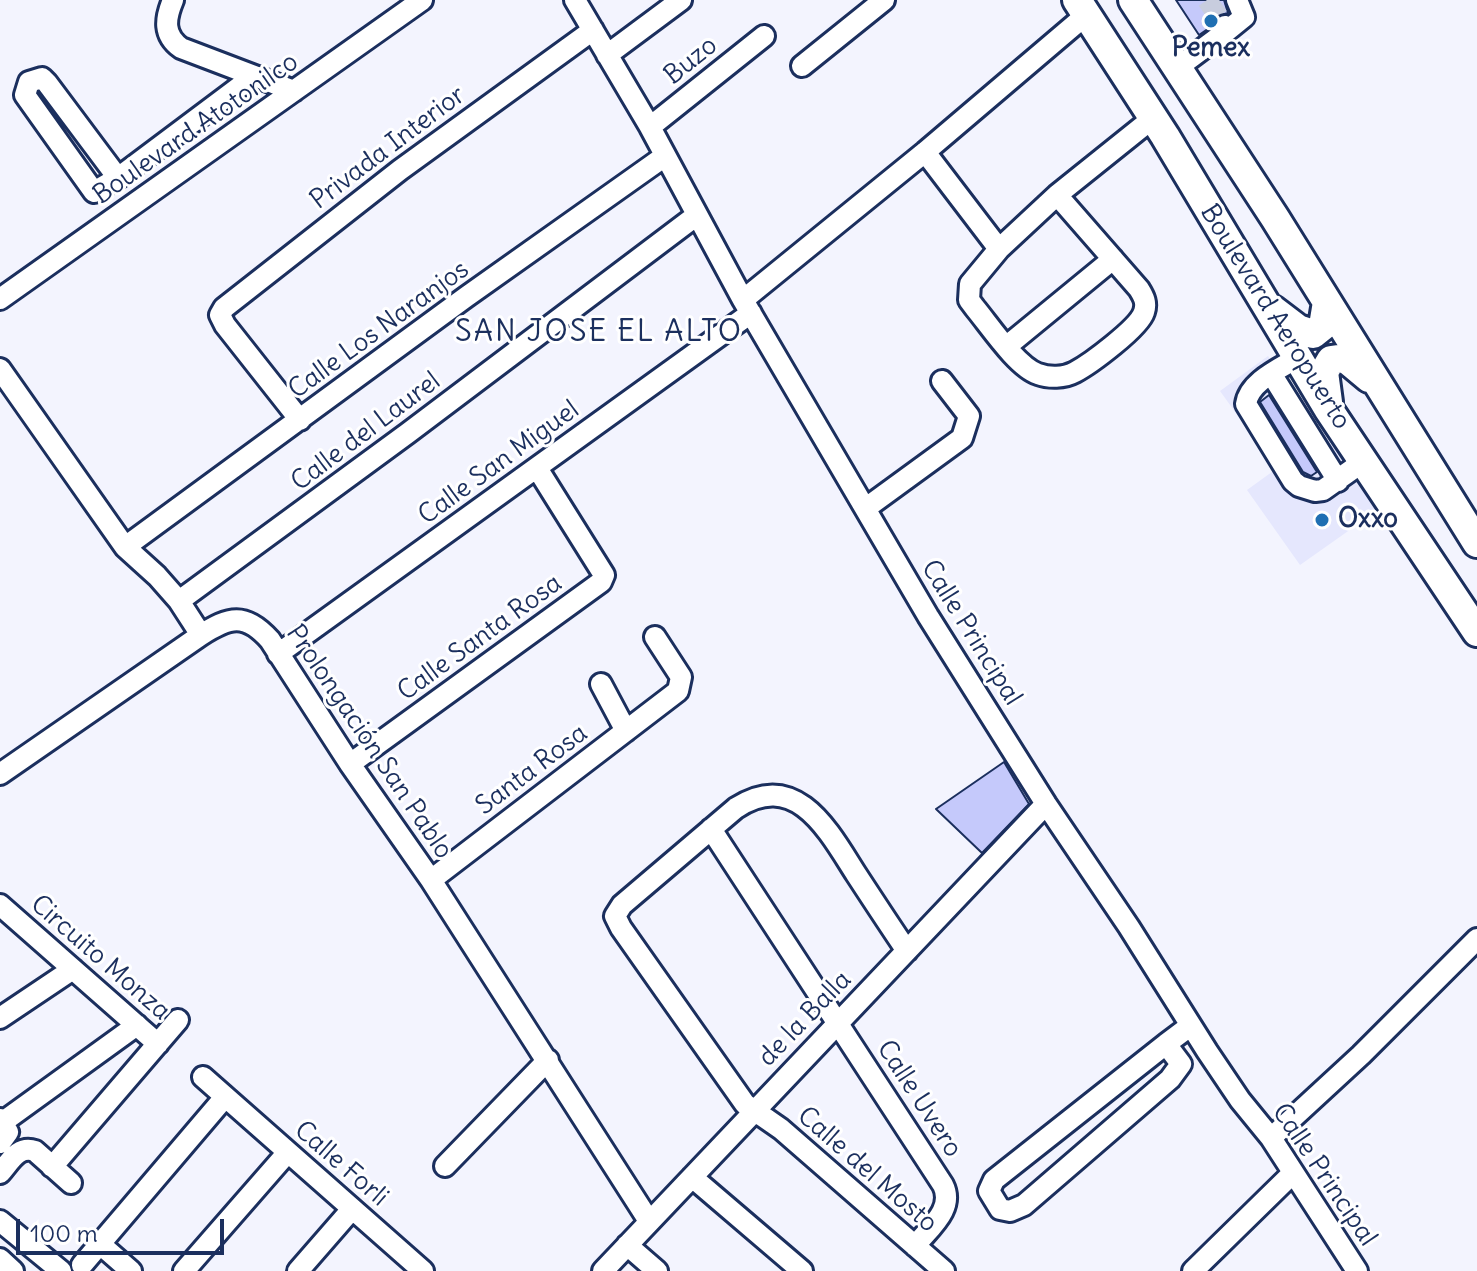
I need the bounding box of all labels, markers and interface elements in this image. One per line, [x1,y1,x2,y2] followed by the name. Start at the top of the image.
[1202,12,1220,30] marker: Pemex
[658,30,724,92] street label: Buzo
[1172,33,1250,65] place label: Pemex
[87,46,305,212] street label: Boulevard Atotonilco
[304,80,472,216] street label: Privada Interior
[1193,199,1357,435] street label: Boulevard Aeropuerto
[283,254,475,406] street label: Calle Los Naranjos
[455,314,743,350] district label: SAN JOSE EL ALTO
[285,366,447,498] street label: Calle del Laurel
[413,394,585,532] street label: Calle San Miguel
[1338,504,1398,536] place label: Oxxo
[1313,511,1331,529] marker: Oxxo
[914,555,1028,711] street label: Calle Principal
[392,568,568,708] street label: Calle Santa Rosa
[279,619,459,865] street label: Prolongación San Pablo
[470,718,594,822] street label: Santa Rosa
[24,889,176,1027] street label: Circuito Monza
[752,965,858,1073] street label: de la Balla
[870,1035,968,1163] street label: Calle Uvero
[1265,1098,1383,1252] street label: Calle Principal
[791,1101,943,1239] street label: Calle del Mosto
[288,1115,394,1213] street label: Calle Forli
[20,1203,228,1253] scale bar
[30,1218,98,1248] text: 100 m

